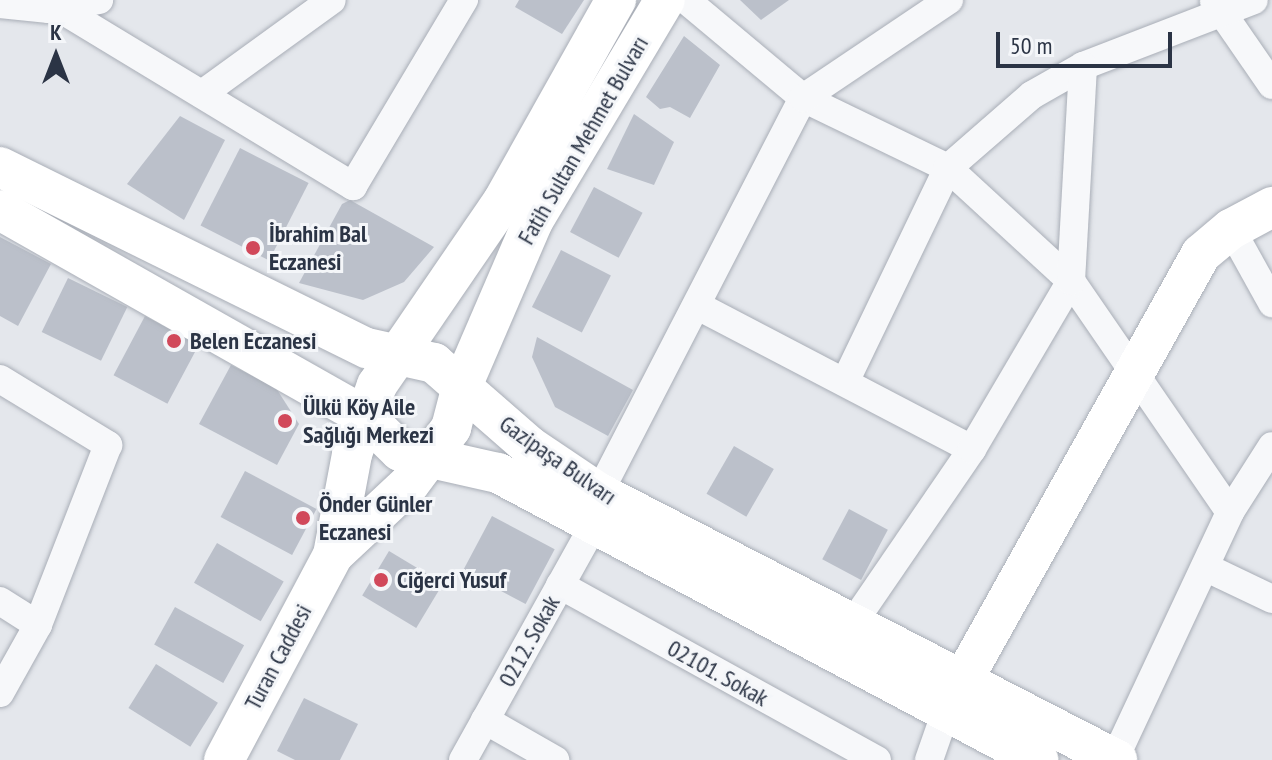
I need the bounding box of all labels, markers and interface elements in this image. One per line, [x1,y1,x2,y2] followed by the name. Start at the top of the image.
[16,16,96,96] north arrow
[1000,16,1176,66] scale bar
[50,18,62,46] text: K
[1010,30,1052,61] text: 50 m
[512,31,654,249] street label: Fatih Sultan Mehmet Bulvarı
[269,220,367,276] place label: İbrahim Bal Eczanesi
[244,239,262,257] marker: İbrahim Bal Eczanesi
[190,327,316,355] place label: Belen Eczanesi
[165,332,183,350] marker: Belen Eczanesi
[303,393,434,449] place label: Ülkü Köy Aile Sağlığı Merkezi
[494,409,622,511] street label: Gazipaşa Bulvarı
[274,410,296,432] marker: Ülkü Köy Aile Sağlığı Merkezi
[319,490,433,546] place label: Önder Günler Eczanesi
[294,509,312,527] marker: Önder Günler Eczanesi
[397,566,507,594] place label: Ciğerci Yusuf
[372,571,390,589] marker: Ciğerci Yusuf
[492,590,566,692] street label: 0212. Sokak
[238,599,318,715] street label: Turan Caddesi
[662,633,774,713] street label: 02101. Sokak

